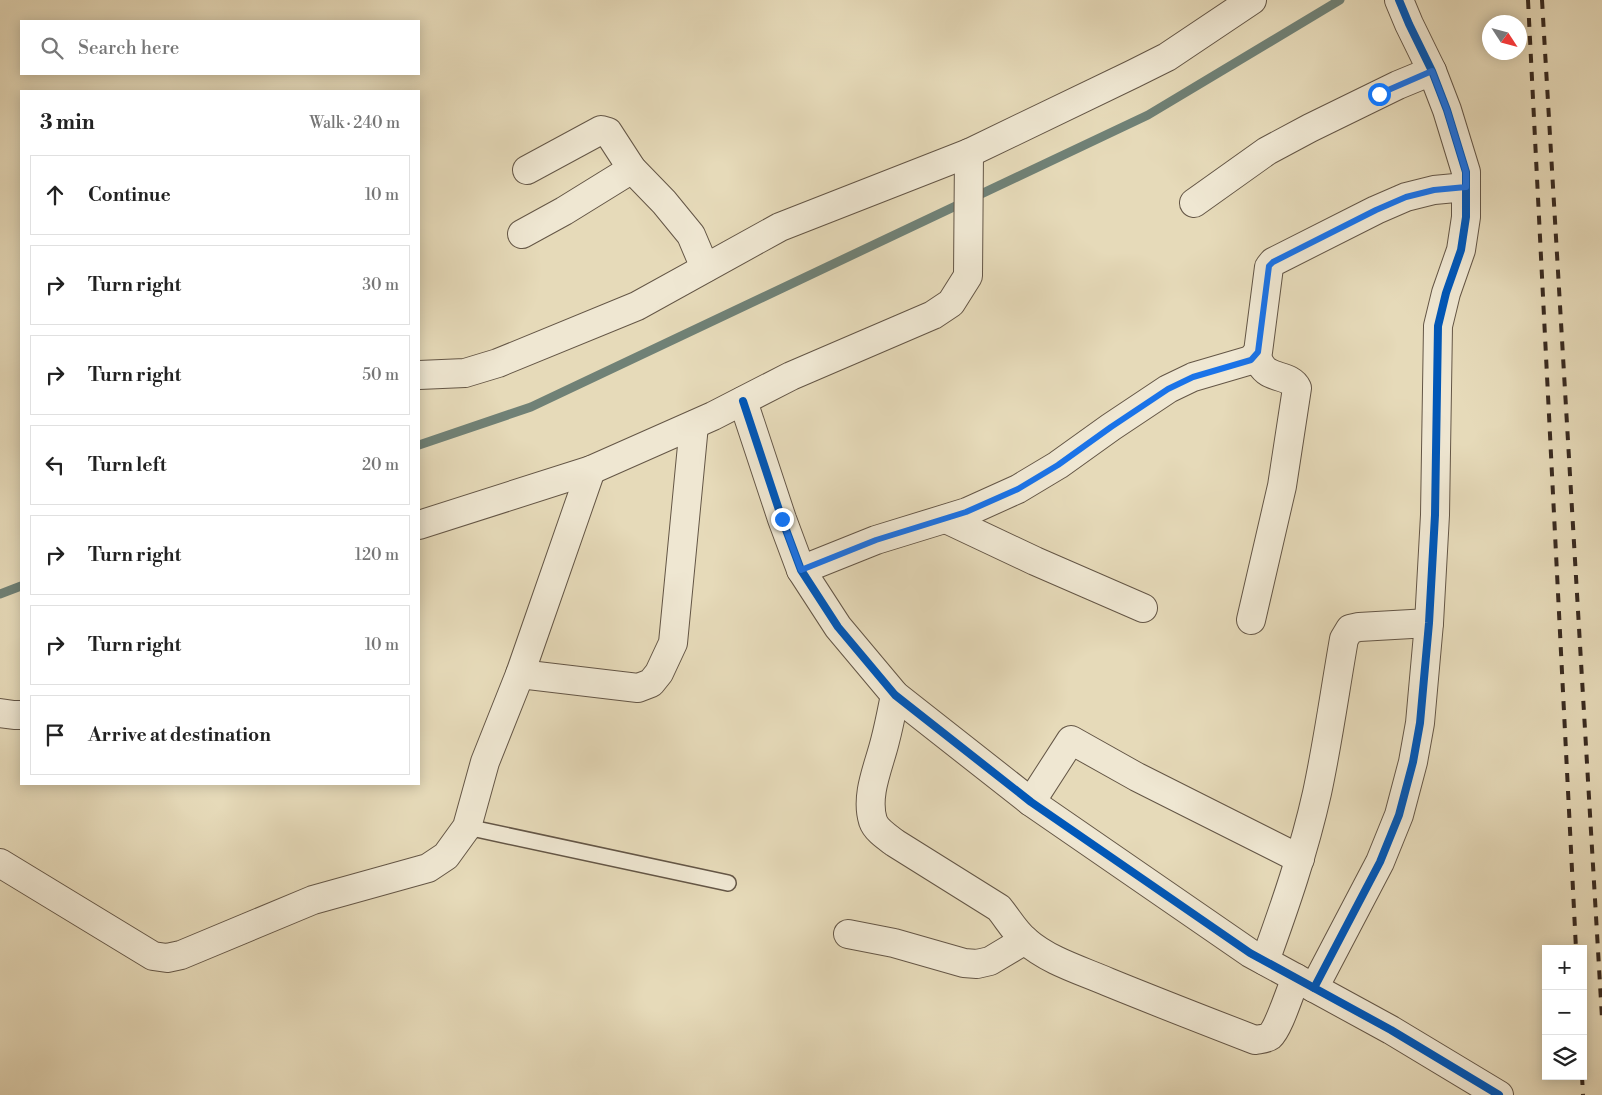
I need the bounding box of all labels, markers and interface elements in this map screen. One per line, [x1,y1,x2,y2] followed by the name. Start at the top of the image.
[1482,15,1527,60] north arrow
[20,20,420,75] search box
[38,34,66,62] icon: search
[78,36,179,60] text: Search here
[1368,83,1391,106] route start
[40,110,95,136] text: 3 min
[309,113,400,133] text: Walk · 240 m
[41,181,69,209] icon: ahead
[88,183,171,207] text: Continue
[365,185,399,205] text: 10 m
[41,271,69,299] icon: right
[88,273,181,297] text: Turn right
[362,275,399,295] text: 30 m
[41,361,69,389] icon: right
[88,363,181,387] text: Turn right
[362,365,399,385] text: 50 m
[41,451,69,479] icon: left
[88,453,167,477] text: Turn left
[362,455,399,475] text: 20 m
[771,508,794,531] route end
[41,541,69,569] icon: right
[88,543,181,567] text: Turn right
[355,545,399,565] text: 120 m
[41,631,69,659] icon: right
[88,633,181,657] text: Turn right
[365,635,399,655] text: 10 m
[41,721,69,749] icon: arrive
[88,723,271,747] text: Arrive at destination
[1542,945,1587,1080] map controls
[1542,945,1587,990] button: +
[1542,990,1587,1035] button: −
[1542,1035,1587,1080] button: layers

